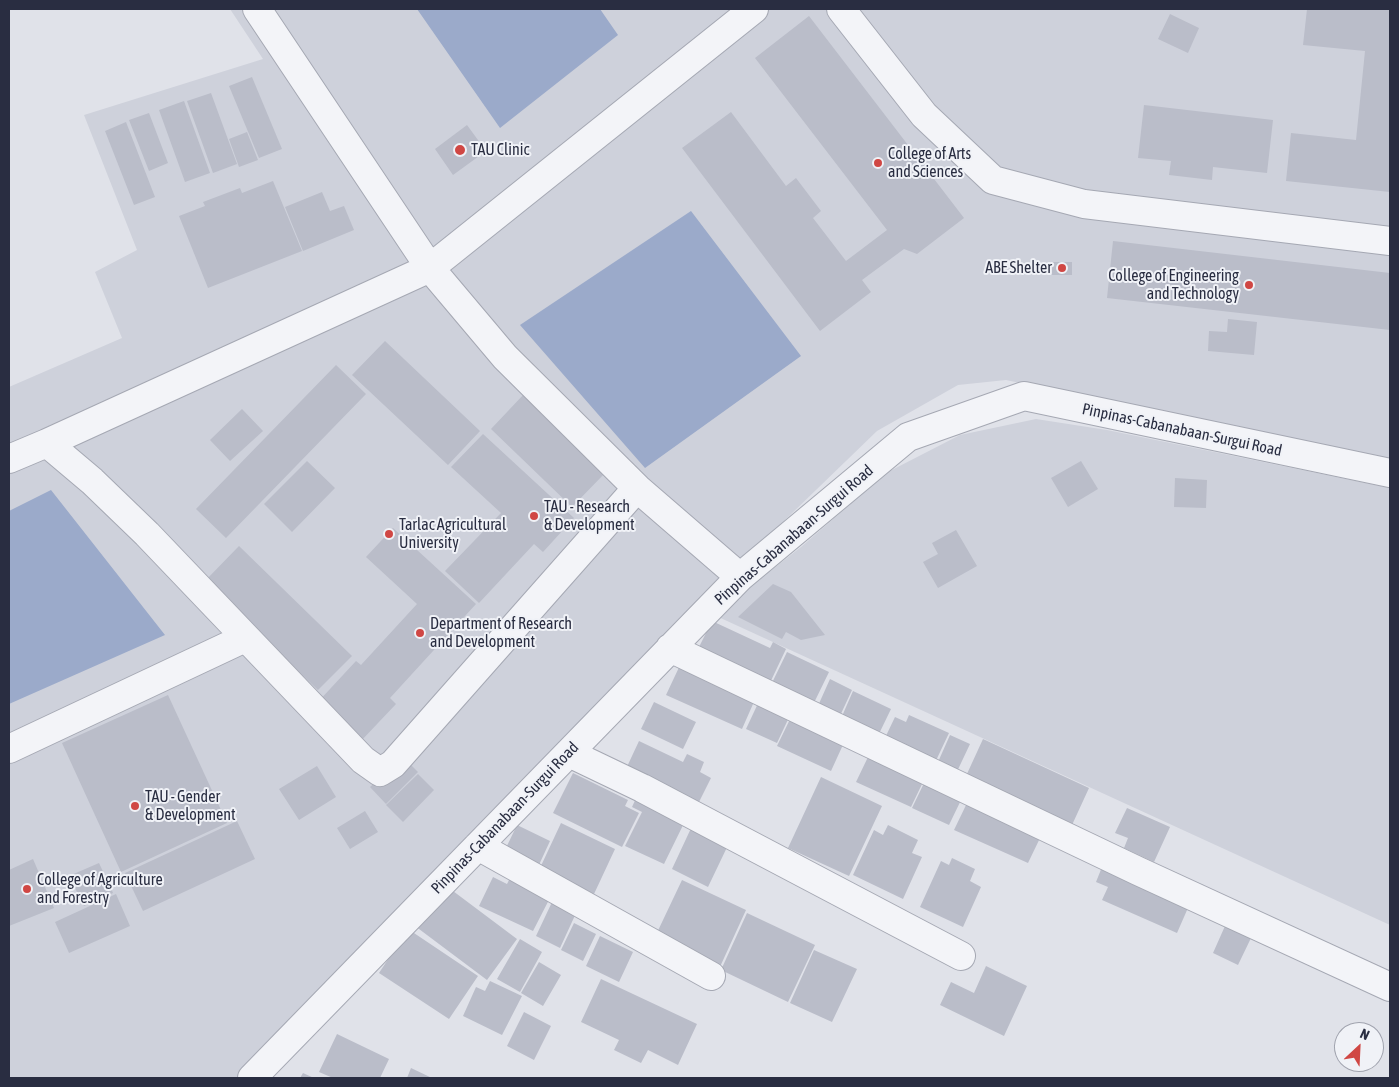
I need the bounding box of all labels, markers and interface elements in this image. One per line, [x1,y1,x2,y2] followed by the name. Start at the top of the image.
[471,140,529,160] place label: TAU Clinic
[453,143,467,157] marker: TAU Clinic
[888,144,971,182] place label: College of Arts and Sciences
[872,157,884,169] marker: College of Arts and Sciences
[985,258,1052,278] place label: ABE Shelter
[1056,262,1068,274] marker: ABE Shelter
[1108,266,1239,304] place label: College of Engineering and Technology
[1243,279,1255,291] marker: College of Engineering and Technology
[1080,399,1284,461] street label: Pinpinas-Cabanabaan-Surgui Road
[711,461,877,609] street label: Pinpinas-Cabanabaan-Surgui Road
[544,497,635,535] place label: TAU - Research & Development
[528,510,540,522] marker: TAU - Research & Development
[399,515,506,553] place label: Tarlac Agricultural University
[383,528,395,540] marker: Tarlac Agricultural University
[430,614,572,652] place label: Department of Research and Development
[414,627,426,639] marker: Department of Research and Development
[427,738,583,898] street label: Pinpinas-Cabanabaan-Surgui Road
[145,787,236,825] place label: TAU - Gender & Development
[129,800,141,812] marker: TAU - Gender & Development
[37,870,163,908] place label: College of Agriculture and Forestry
[21,883,33,895] marker: College of Agriculture and Forestry
[1334,1022,1384,1072] north arrow
[1358,1025,1372,1043] text: N

